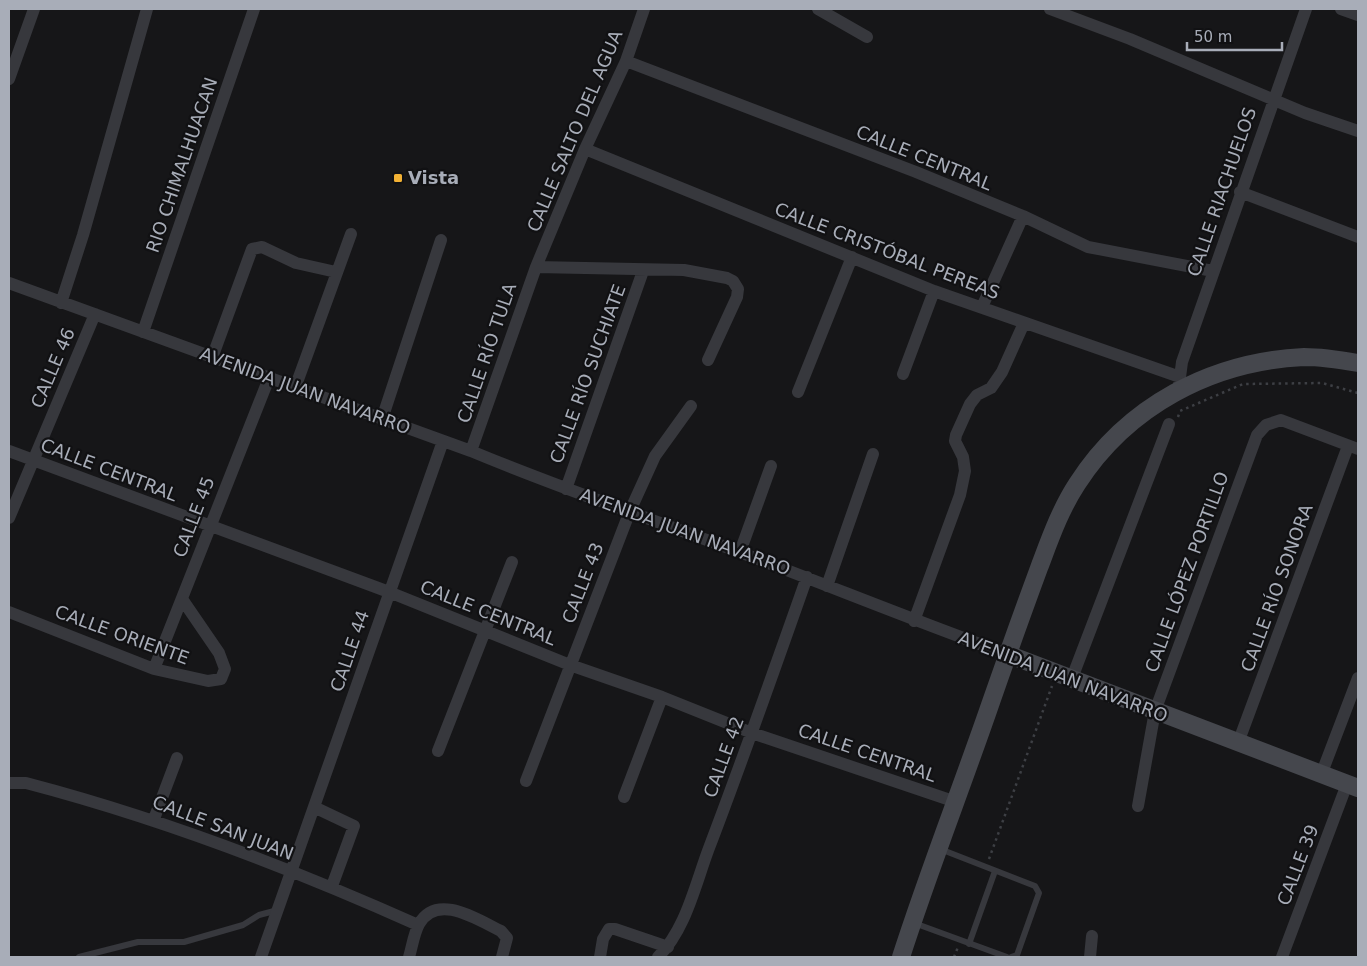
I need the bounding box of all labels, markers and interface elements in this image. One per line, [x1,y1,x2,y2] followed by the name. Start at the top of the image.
[1187,20,1282,52] scale bar
[522,26,627,235] street label: CALLE SALTO DEL AGUA
[1194,28,1232,46] text: 50 m
[142,74,221,255] street label: RIO CHIMALHUACAN
[1183,105,1260,279] street label: CALLE RIACHUELOS
[853,121,995,194] street label: CALLE CENTRAL
[408,167,459,188] place label: Vista
[392,172,404,184] marker: Vista
[772,198,1003,303] street label: CALLE CRISTÓBAL PEREAS
[453,279,521,426] street label: CALLE RÍO TULA
[545,281,630,466] street label: CALLE RÍO SUCHIATE
[26,325,79,411] street label: CALLE 46
[197,343,413,438] street label: AVENIDA JUAN NAVARRO
[38,434,180,505] street label: CALLE CENTRAL
[1140,469,1233,675] street label: CALLE LÓPEZ PORTILLO
[169,473,219,560] street label: CALLE 45
[577,484,793,579] street label: AVENIDA JUAN NAVARRO
[1236,500,1317,675] street label: CALLE RÍO SONORA
[558,539,608,626] street label: CALLE 43
[417,576,559,649] street label: CALLE CENTRAL
[52,601,192,669] street label: CALLE ORIENTE
[326,607,373,694] street label: CALLE 44
[956,627,1171,726] street label: AVENIDA JUAN NAVARRO
[699,713,748,800] street label: CALLE 42
[795,719,939,786] street label: CALLE CENTRAL
[150,791,297,864] street label: CALLE SAN JUAN
[1273,821,1323,908] street label: CALLE 39

